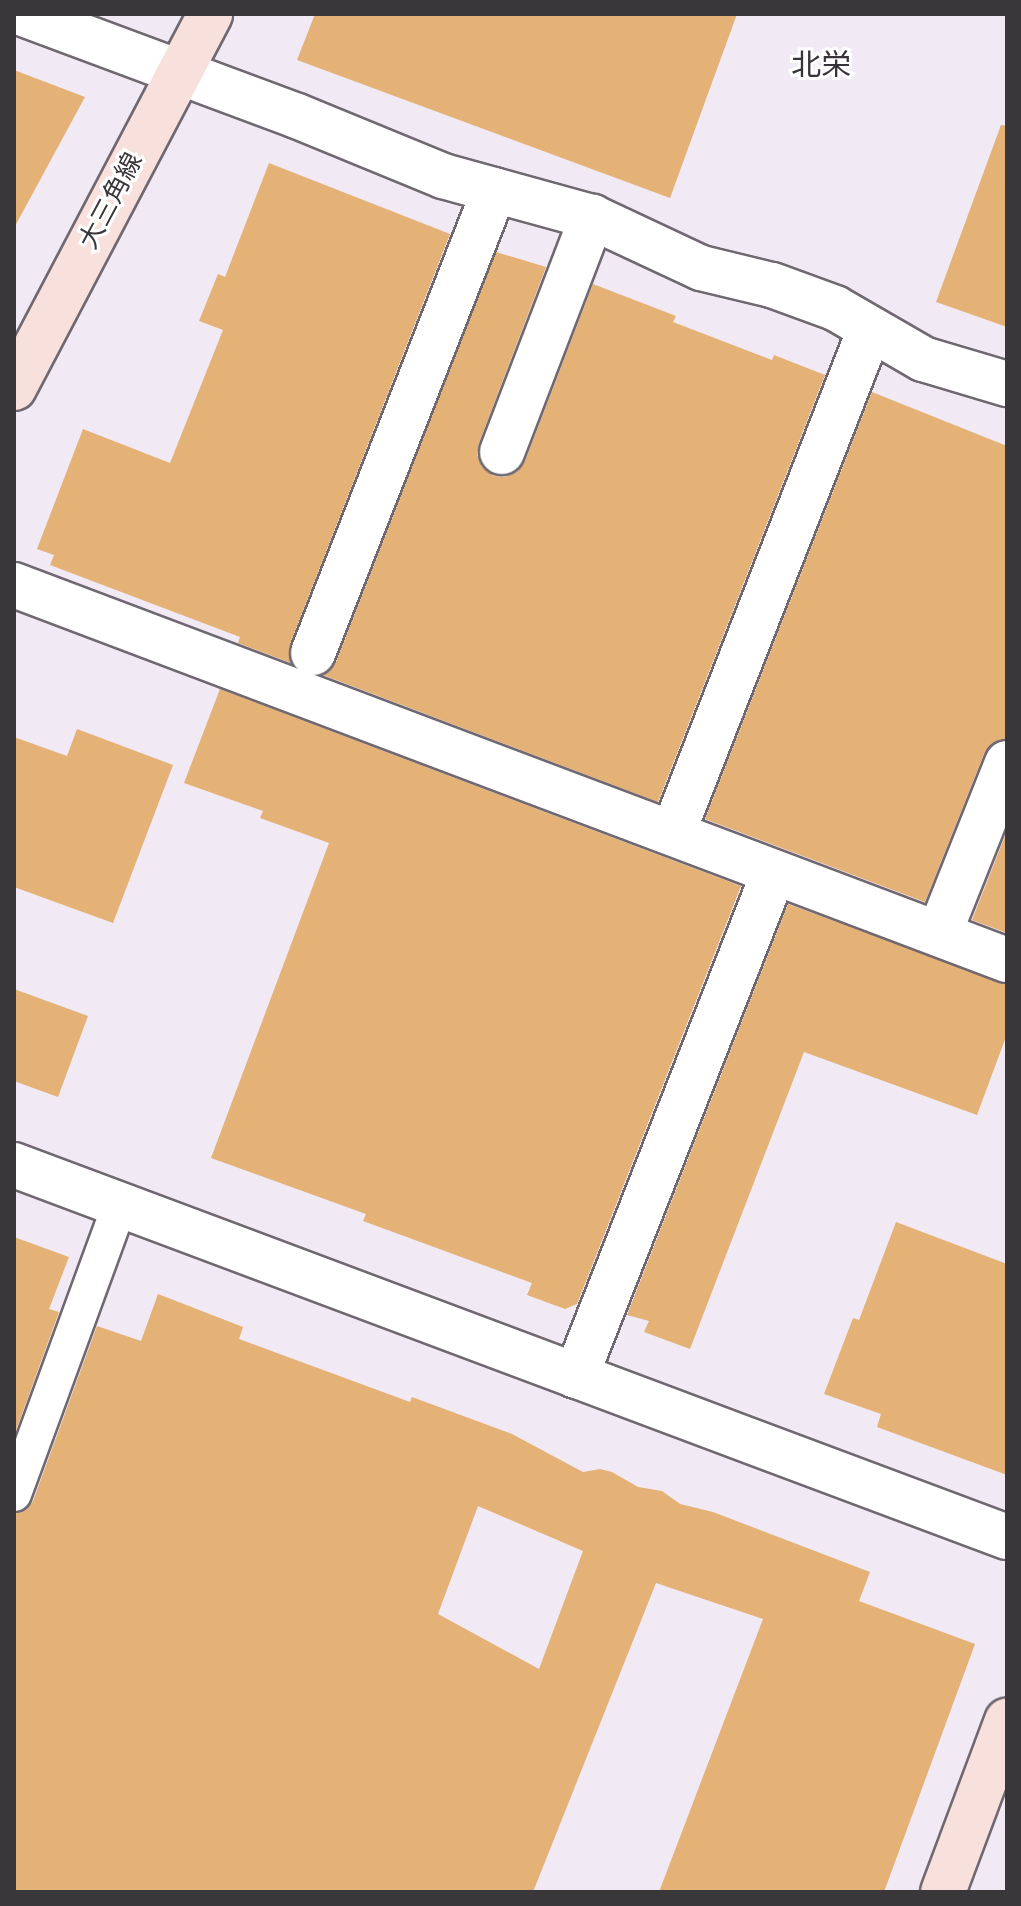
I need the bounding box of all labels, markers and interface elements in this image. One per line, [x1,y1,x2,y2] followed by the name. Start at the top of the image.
[791,47,851,83] district label: 北栄
[73,148,149,254] street label: 大三角線

